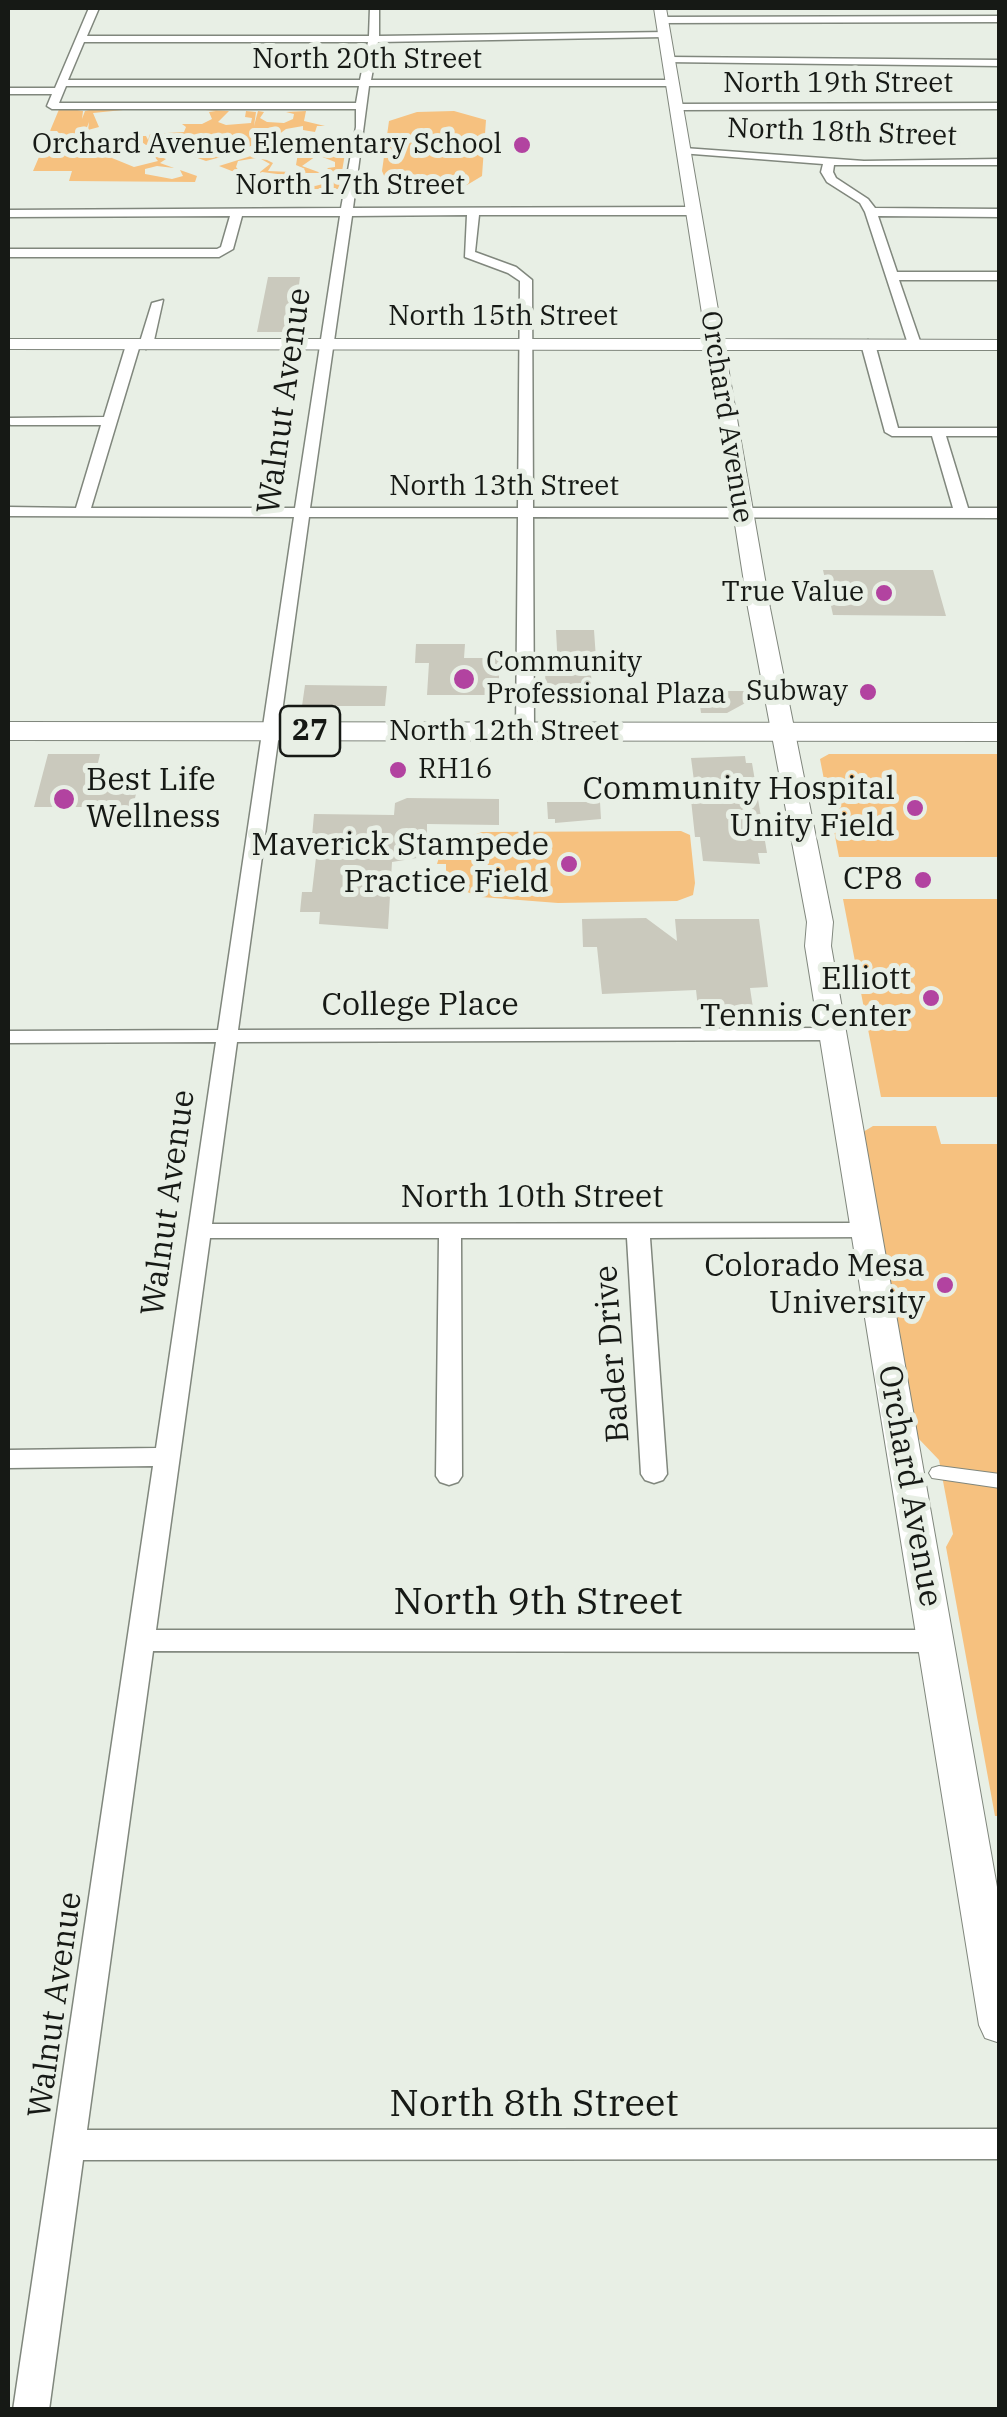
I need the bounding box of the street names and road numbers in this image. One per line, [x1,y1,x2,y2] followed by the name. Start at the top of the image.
[252,43,482,77] street label: North 20th Street
[723,67,953,101] street label: North 19th Street
[726,112,958,154] street label: North 18th Street
[235,169,465,203] street label: North 17th Street
[250,286,320,516] street label: Walnut Avenue
[388,300,618,334] street label: North 15th Street
[693,309,759,525] street label: Orchard Avenue
[389,470,619,504] street label: North 13th Street
[280,706,340,756] road number: 27
[389,715,619,749] street label: North 12th Street
[321,987,519,1025] street label: College Place
[134,1088,204,1318] street label: Walnut Avenue
[401,1179,663,1217] street label: North 10th Street
[588,1264,638,1444] street label: Bader Drive
[869,1362,949,1610] street label: Orchard Avenue
[393,1580,683,1626] street label: North 9th Street
[21,1890,91,2120] street label: Walnut Avenue
[389,2082,679,2128] street label: North 8th Street

